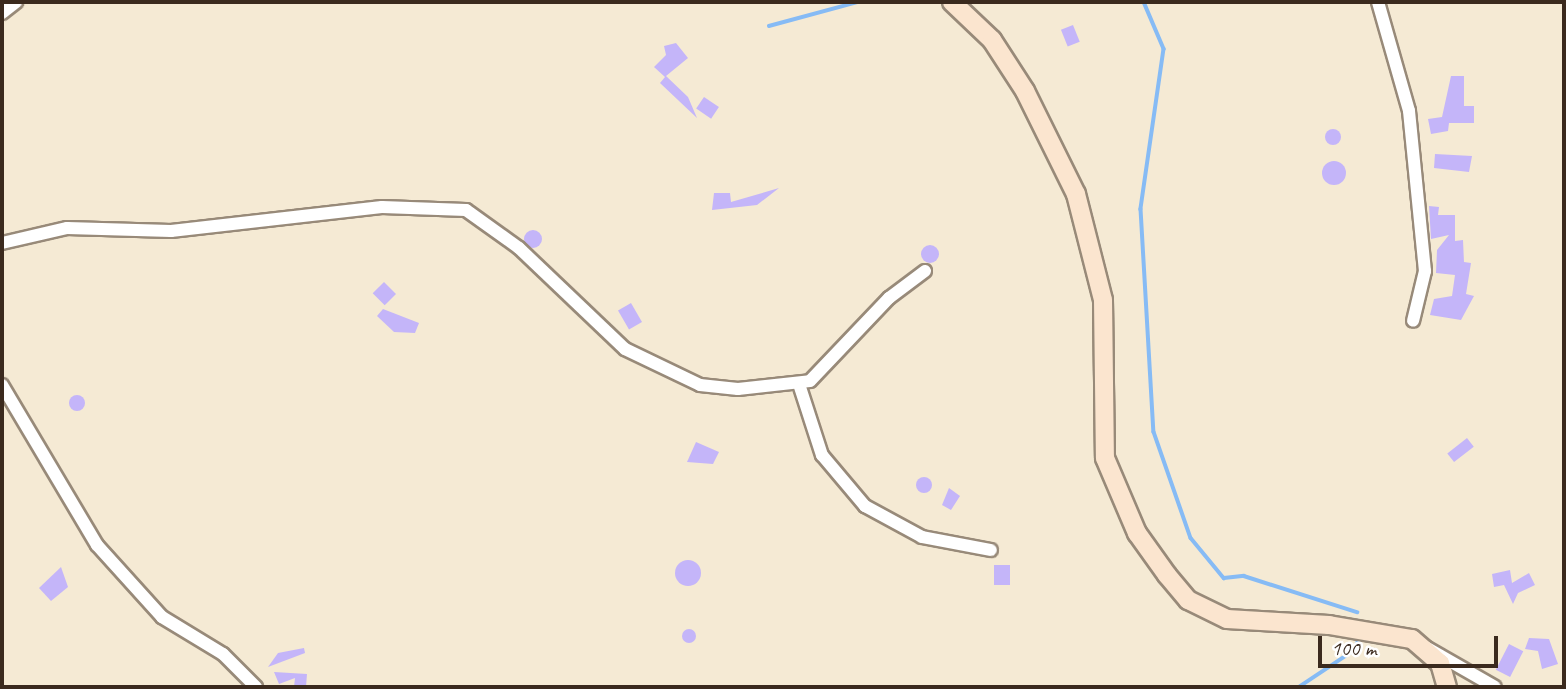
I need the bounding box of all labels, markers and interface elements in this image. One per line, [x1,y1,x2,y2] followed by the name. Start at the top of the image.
[1321,622,1501,666] scale bar
[1331,635,1376,661] text: 100 m

